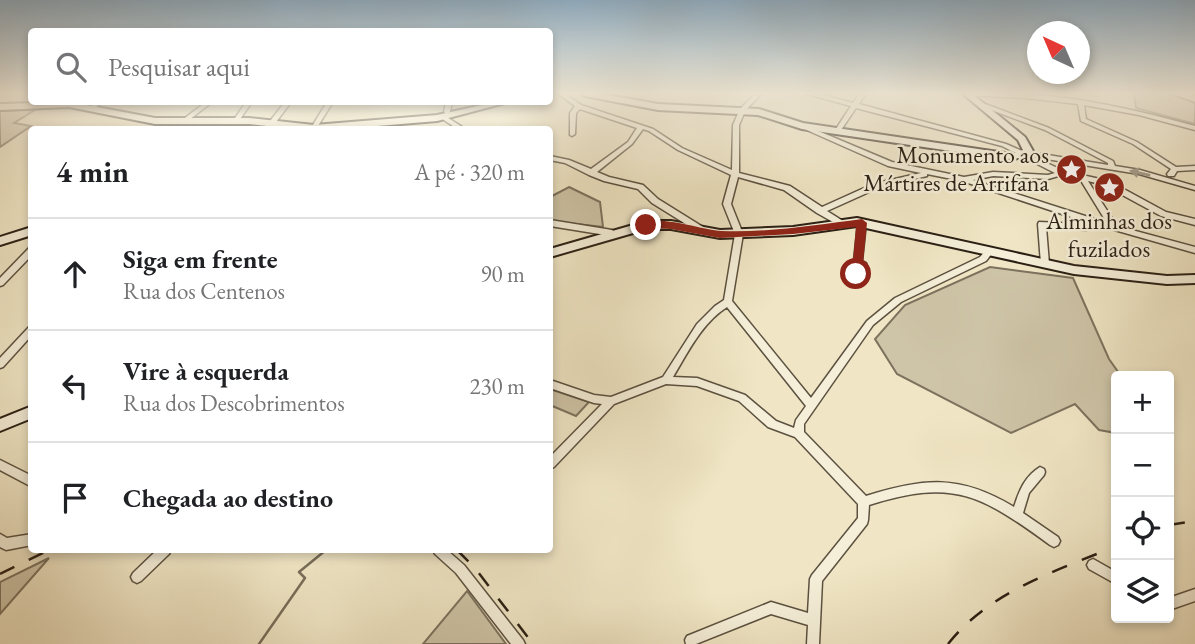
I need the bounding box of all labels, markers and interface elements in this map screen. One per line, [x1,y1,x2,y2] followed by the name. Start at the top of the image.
[1027,21,1090,84] north arrow
[28,28,553,105] search box
[52,48,90,86] icon: search
[108,50,250,84] text: Pesquisar aqui
[863,139,1049,198] place label: Monumento aos Mártires de Arrifana
[56,152,129,191] text: 4 min
[1055,152,1089,186] place icon: Monumento aos Mártires de Arrifana
[414,157,525,187] text: A pé · 320 m
[1129,167,1151,178] one-way arrow
[1092,170,1126,204] place icon: Alminhas dos fuzilados
[1045,205,1172,264] place label: Alminhas dos fuzilados
[630,209,661,240] route end
[123,242,278,276] text: Siga em frente
[56,255,94,293] icon: ahead
[840,258,871,289] route start
[480,259,525,289] text: 90 m
[123,276,285,306] text: Rua dos Centenos
[123,354,289,388] text: Vire à esquerda
[56,367,94,405] icon: left
[469,371,525,401] text: 230 m
[1111,371,1174,623] map controls
[1111,371,1174,434] button: +
[123,388,345,418] text: Rua dos Descobrimentos
[1111,434,1174,497] button: −
[56,479,94,517] icon: arrive
[123,481,333,515] text: Chegada ao destino
[1111,497,1174,560] button: locate
[1111,560,1174,623] button: layers

